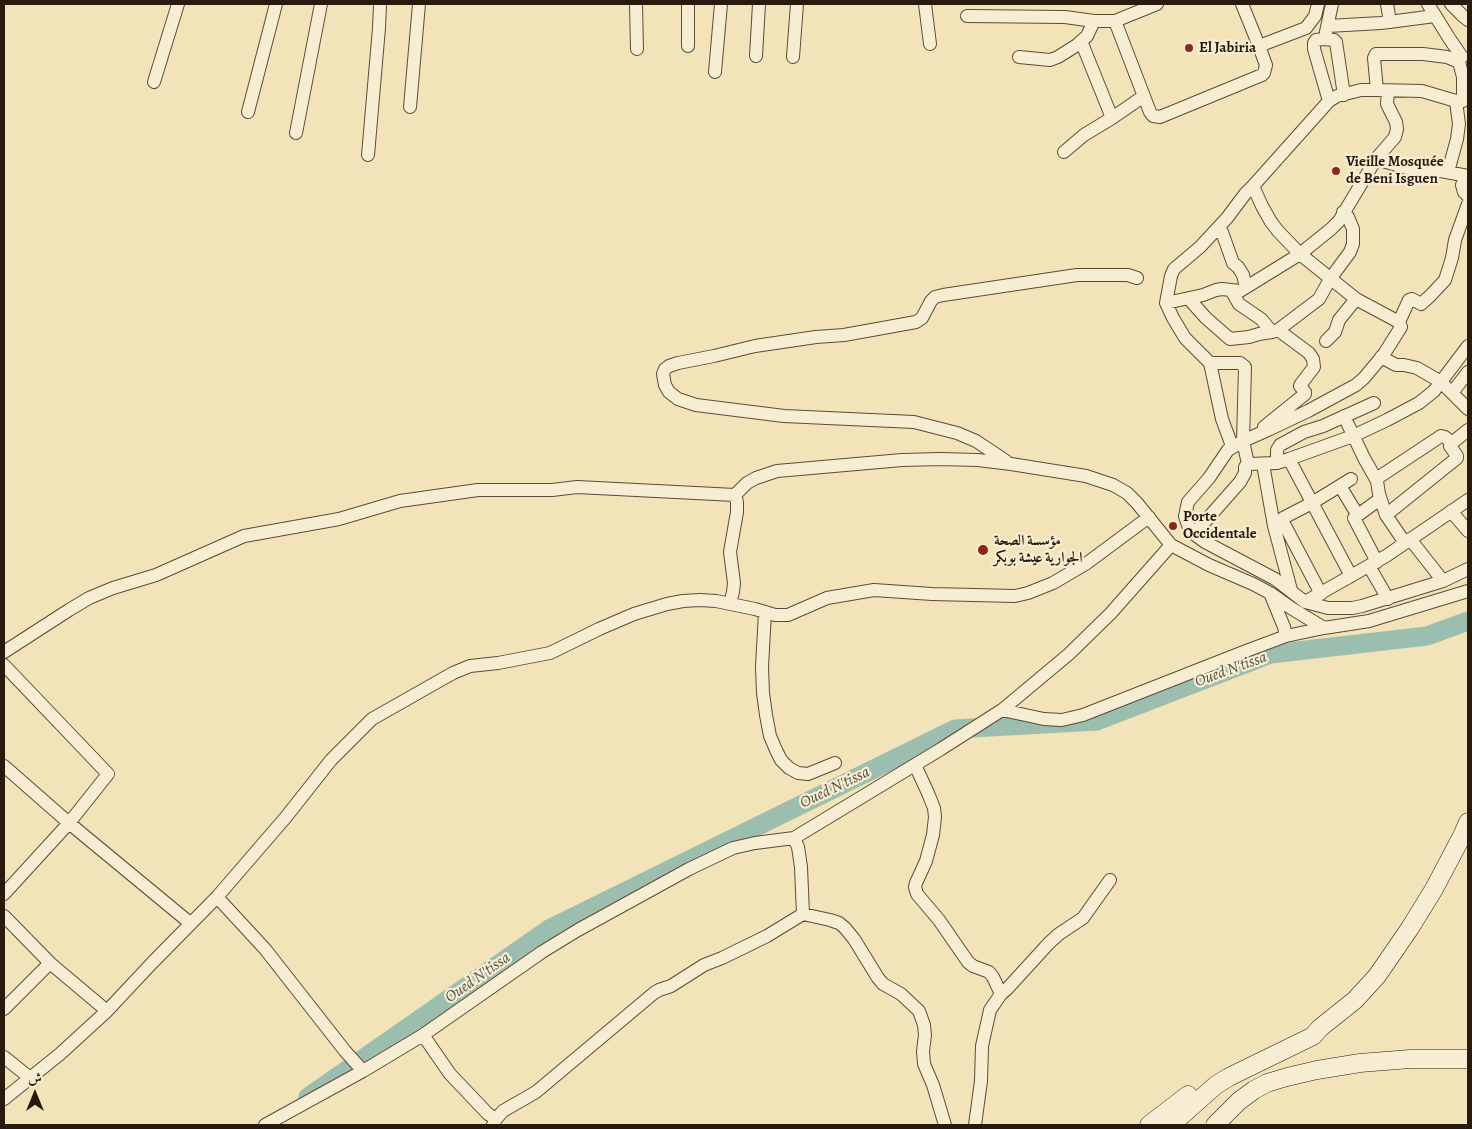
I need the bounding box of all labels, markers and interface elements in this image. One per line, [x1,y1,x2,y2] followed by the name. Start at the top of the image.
[1199,39,1256,57] place label: El Jabiria
[1183,42,1195,54] marker: El Jabiria
[1346,153,1444,188] place label: Vieille Mosquée de Beni Isguen
[1330,165,1342,177] marker: Vieille Mosquée de Beni Isguen
[1183,508,1257,543] place label: Porte Occidentale
[1167,520,1179,532] marker: Porte Occidentale
[994,532,1082,567] place label: مؤسسة الصحة الجوارية عيشة بوبكر
[976,543,990,557] marker: مؤسسة الصحة الجوارية عيشة بوبكر
[1192,648,1270,692] water label: Oued N'tissa
[797,763,873,813] water label: Oued N'tissa
[442,949,514,1007] water label: Oued N'tissa
[10,1069,60,1119] north arrow
[28,1069,42,1088] text: ش

